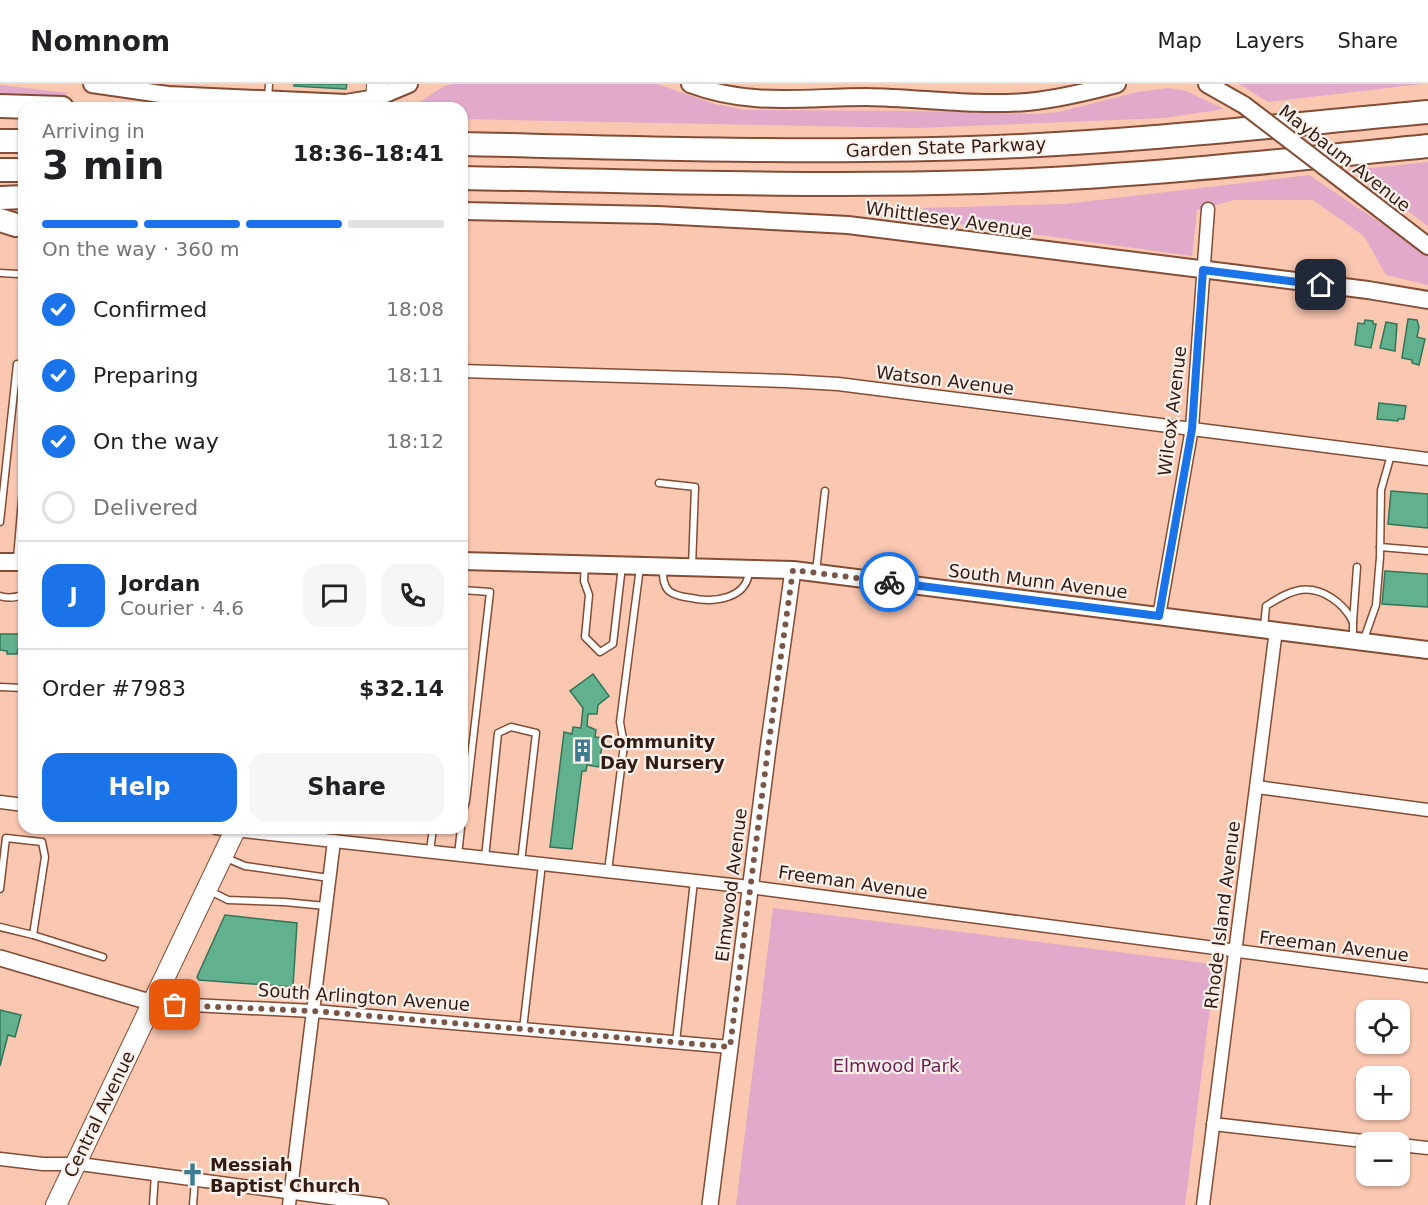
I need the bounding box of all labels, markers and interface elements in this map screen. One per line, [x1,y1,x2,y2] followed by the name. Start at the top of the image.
[30,25,170,58] text: Nomnom
[1158,29,1202,53] text: Map
[1235,29,1304,53] text: Layers
[1337,29,1398,53] text: Share
[1275,100,1415,216] street label: Maybaum Avenue
[42,119,145,143] text: Arriving in
[846,133,1047,161] street label: Garden State Parkway
[293,141,444,166] text: 18:36–18:41
[42,143,164,188] text: 3 min
[864,197,1034,241] street label: Whittlesey Avenue
[42,237,240,261] text: On the way · 360 m
[1295,259,1346,310] pin
[1304,268,1337,301] icon: home
[42,293,75,326] icon: check
[93,297,207,322] text: Confirmed
[386,297,444,321] text: 18:08
[1154,345,1190,477] street label: Wilcox Avenue
[42,359,75,392] icon: check
[875,361,1015,399] street label: Watson Avenue
[93,363,199,388] text: Preparing
[386,363,444,387] text: 18:11
[42,425,75,458] icon: check
[93,429,219,454] text: On the way
[386,429,444,453] text: 18:12
[93,495,198,520] text: Delivered
[859,552,919,612] courier
[947,560,1129,602] street label: South Munn Avenue
[303,564,366,627] button: chat
[381,564,444,627] button: phone
[873,566,906,599] icon: bike
[120,571,200,596] text: Jordan
[69,583,78,608] text: J
[120,596,244,620] text: Courier · 4.6
[42,676,186,701] text: Order #7983
[359,676,444,701] text: $32.14
[600,731,725,773] place label: Community Day Nursery
[569,738,595,764] building icon: Community Day Nursery
[42,753,237,822] button: Help
[249,753,444,822] button: Share
[711,807,751,963] street label: Elmwood Avenue
[1200,820,1244,1010] street label: Rhode Island Avenue
[777,861,929,903] street label: Freeman Avenue
[1258,926,1410,966] street label: Freeman Avenue
[149,979,200,1030] pin
[257,979,471,1015] street label: South Arlington Avenue
[158,988,191,1021] icon: bag
[1356,1000,1410,1186] map controls
[1356,1000,1410,1054] button: locate
[59,1047,139,1181] street label: Central Avenue
[833,1055,960,1076] park label: Elmwood Park
[1356,1066,1410,1120] button: +
[1356,1132,1410,1186] button: −
[210,1154,360,1196] place label: Messiah Baptist Church
[179,1161,205,1187] church icon: Messiah Baptist Church

